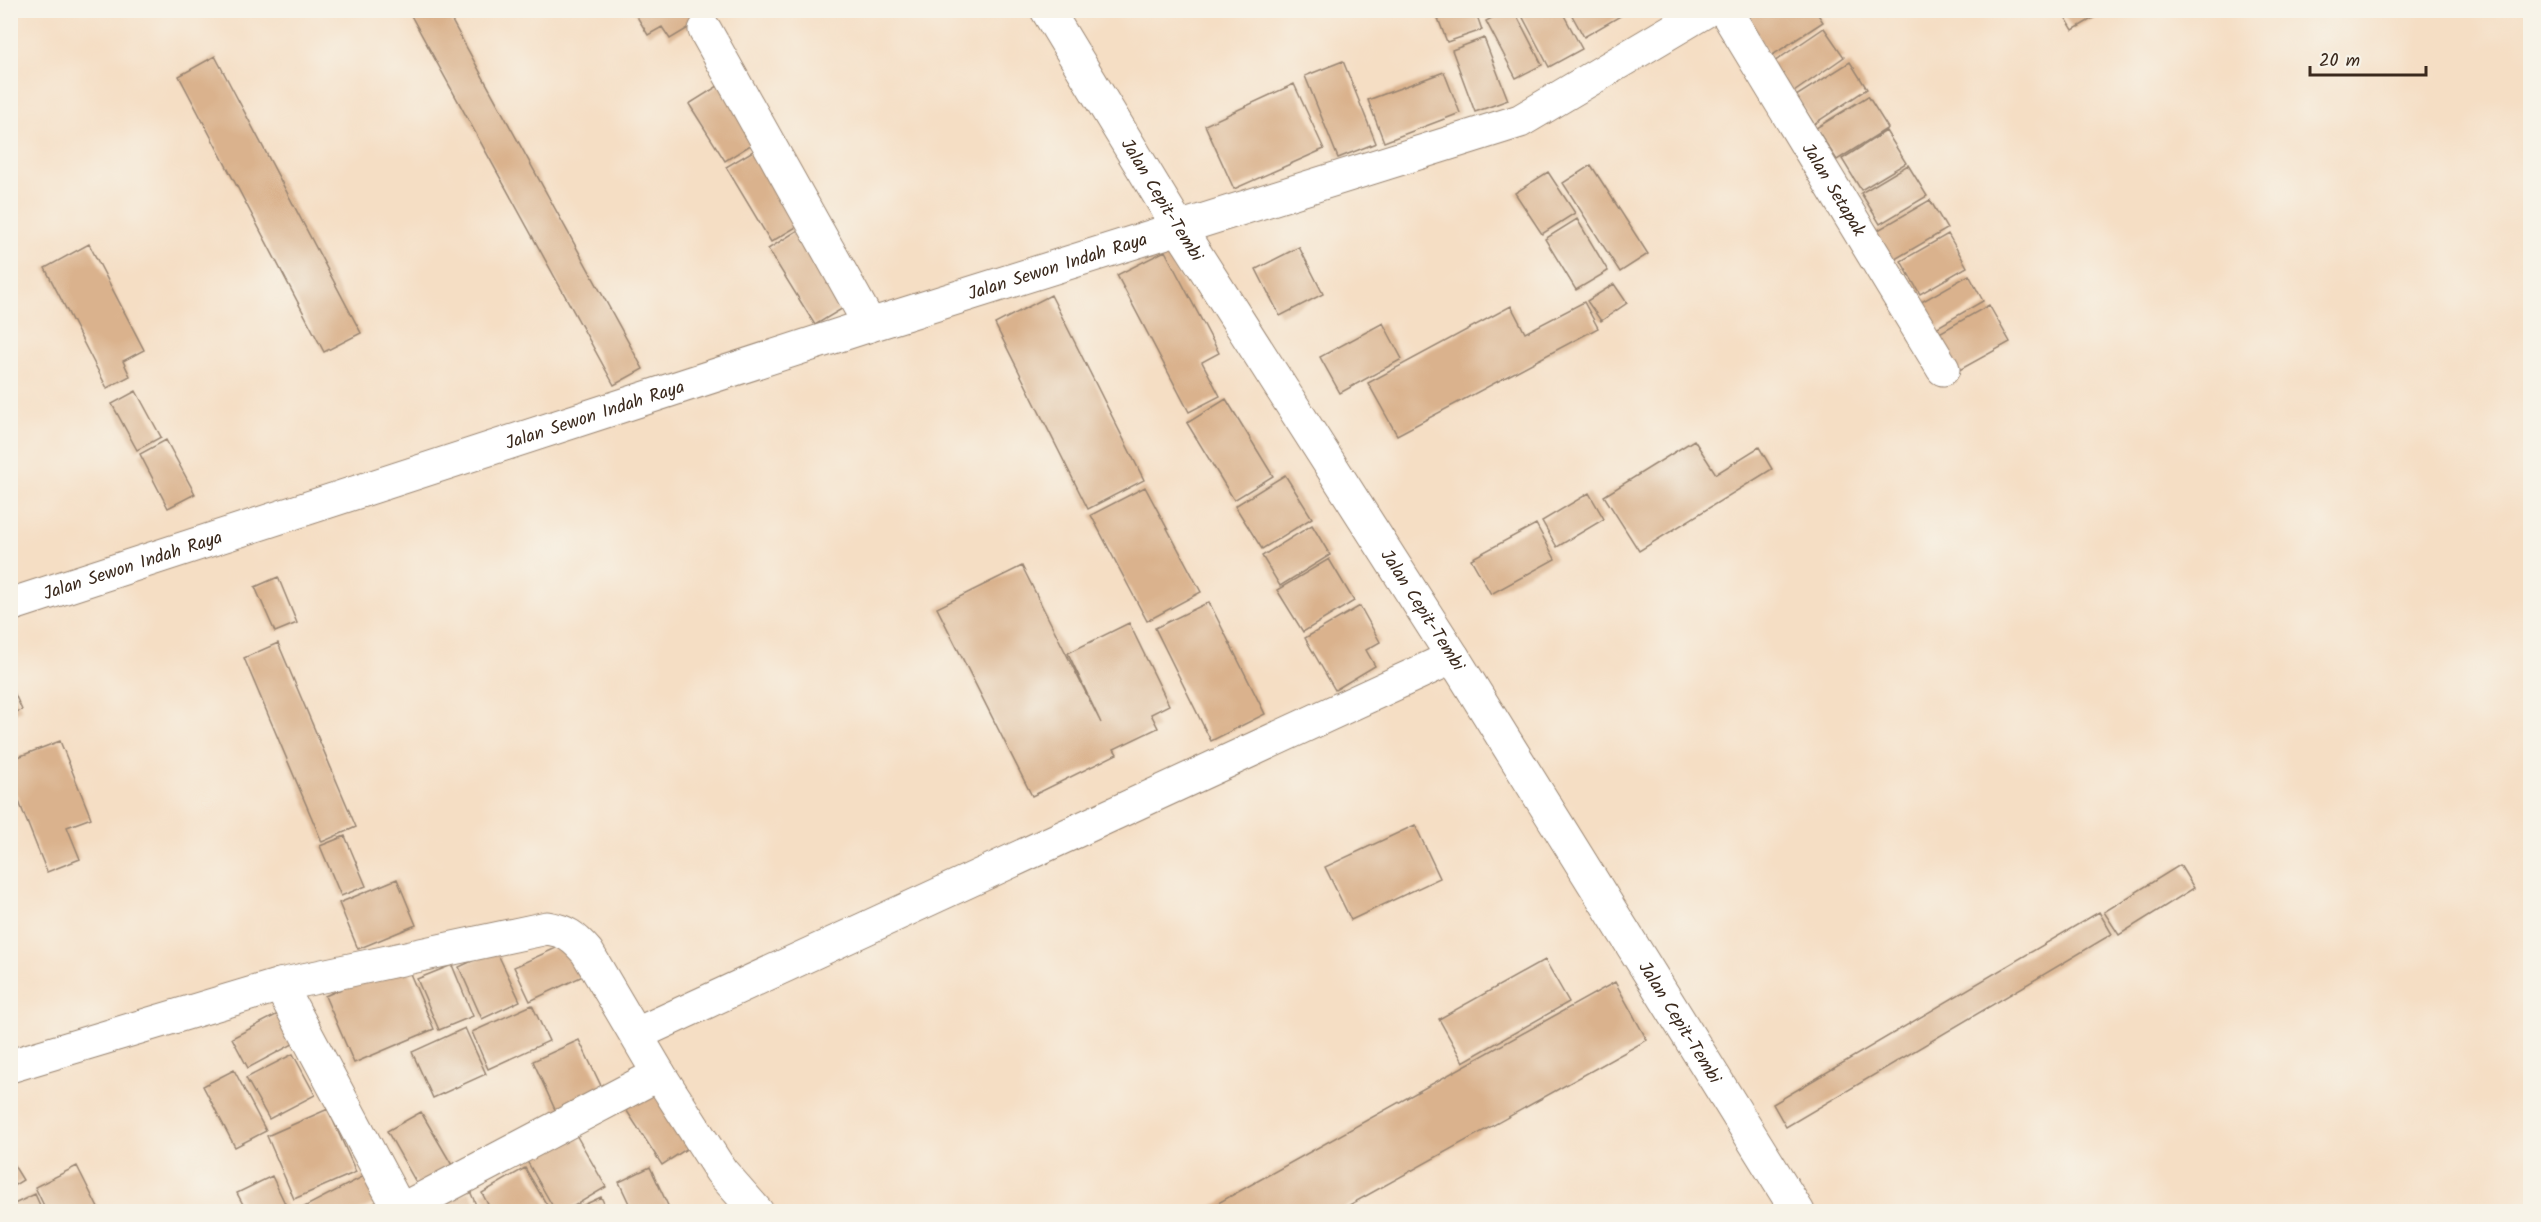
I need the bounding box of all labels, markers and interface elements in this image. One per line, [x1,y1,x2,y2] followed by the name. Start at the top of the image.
[2310,39,2426,77] scale bar
[2319,47,2360,76] text: 20 m
[1112,134,1210,268] street label: Jalan Cepit-Tembi
[1793,138,1873,243] street label: Jalan Setapak
[965,226,1151,309] street label: Jalan Sewon Indah Raya
[502,373,689,459] street label: Jalan Sewon Indah Raya
[40,524,226,609] street label: Jalan Sewon Indah Raya
[1372,544,1472,678] street label: Jalan Cepit-Tembi
[1630,956,1728,1091] street label: Jalan Cepit-Tembi

